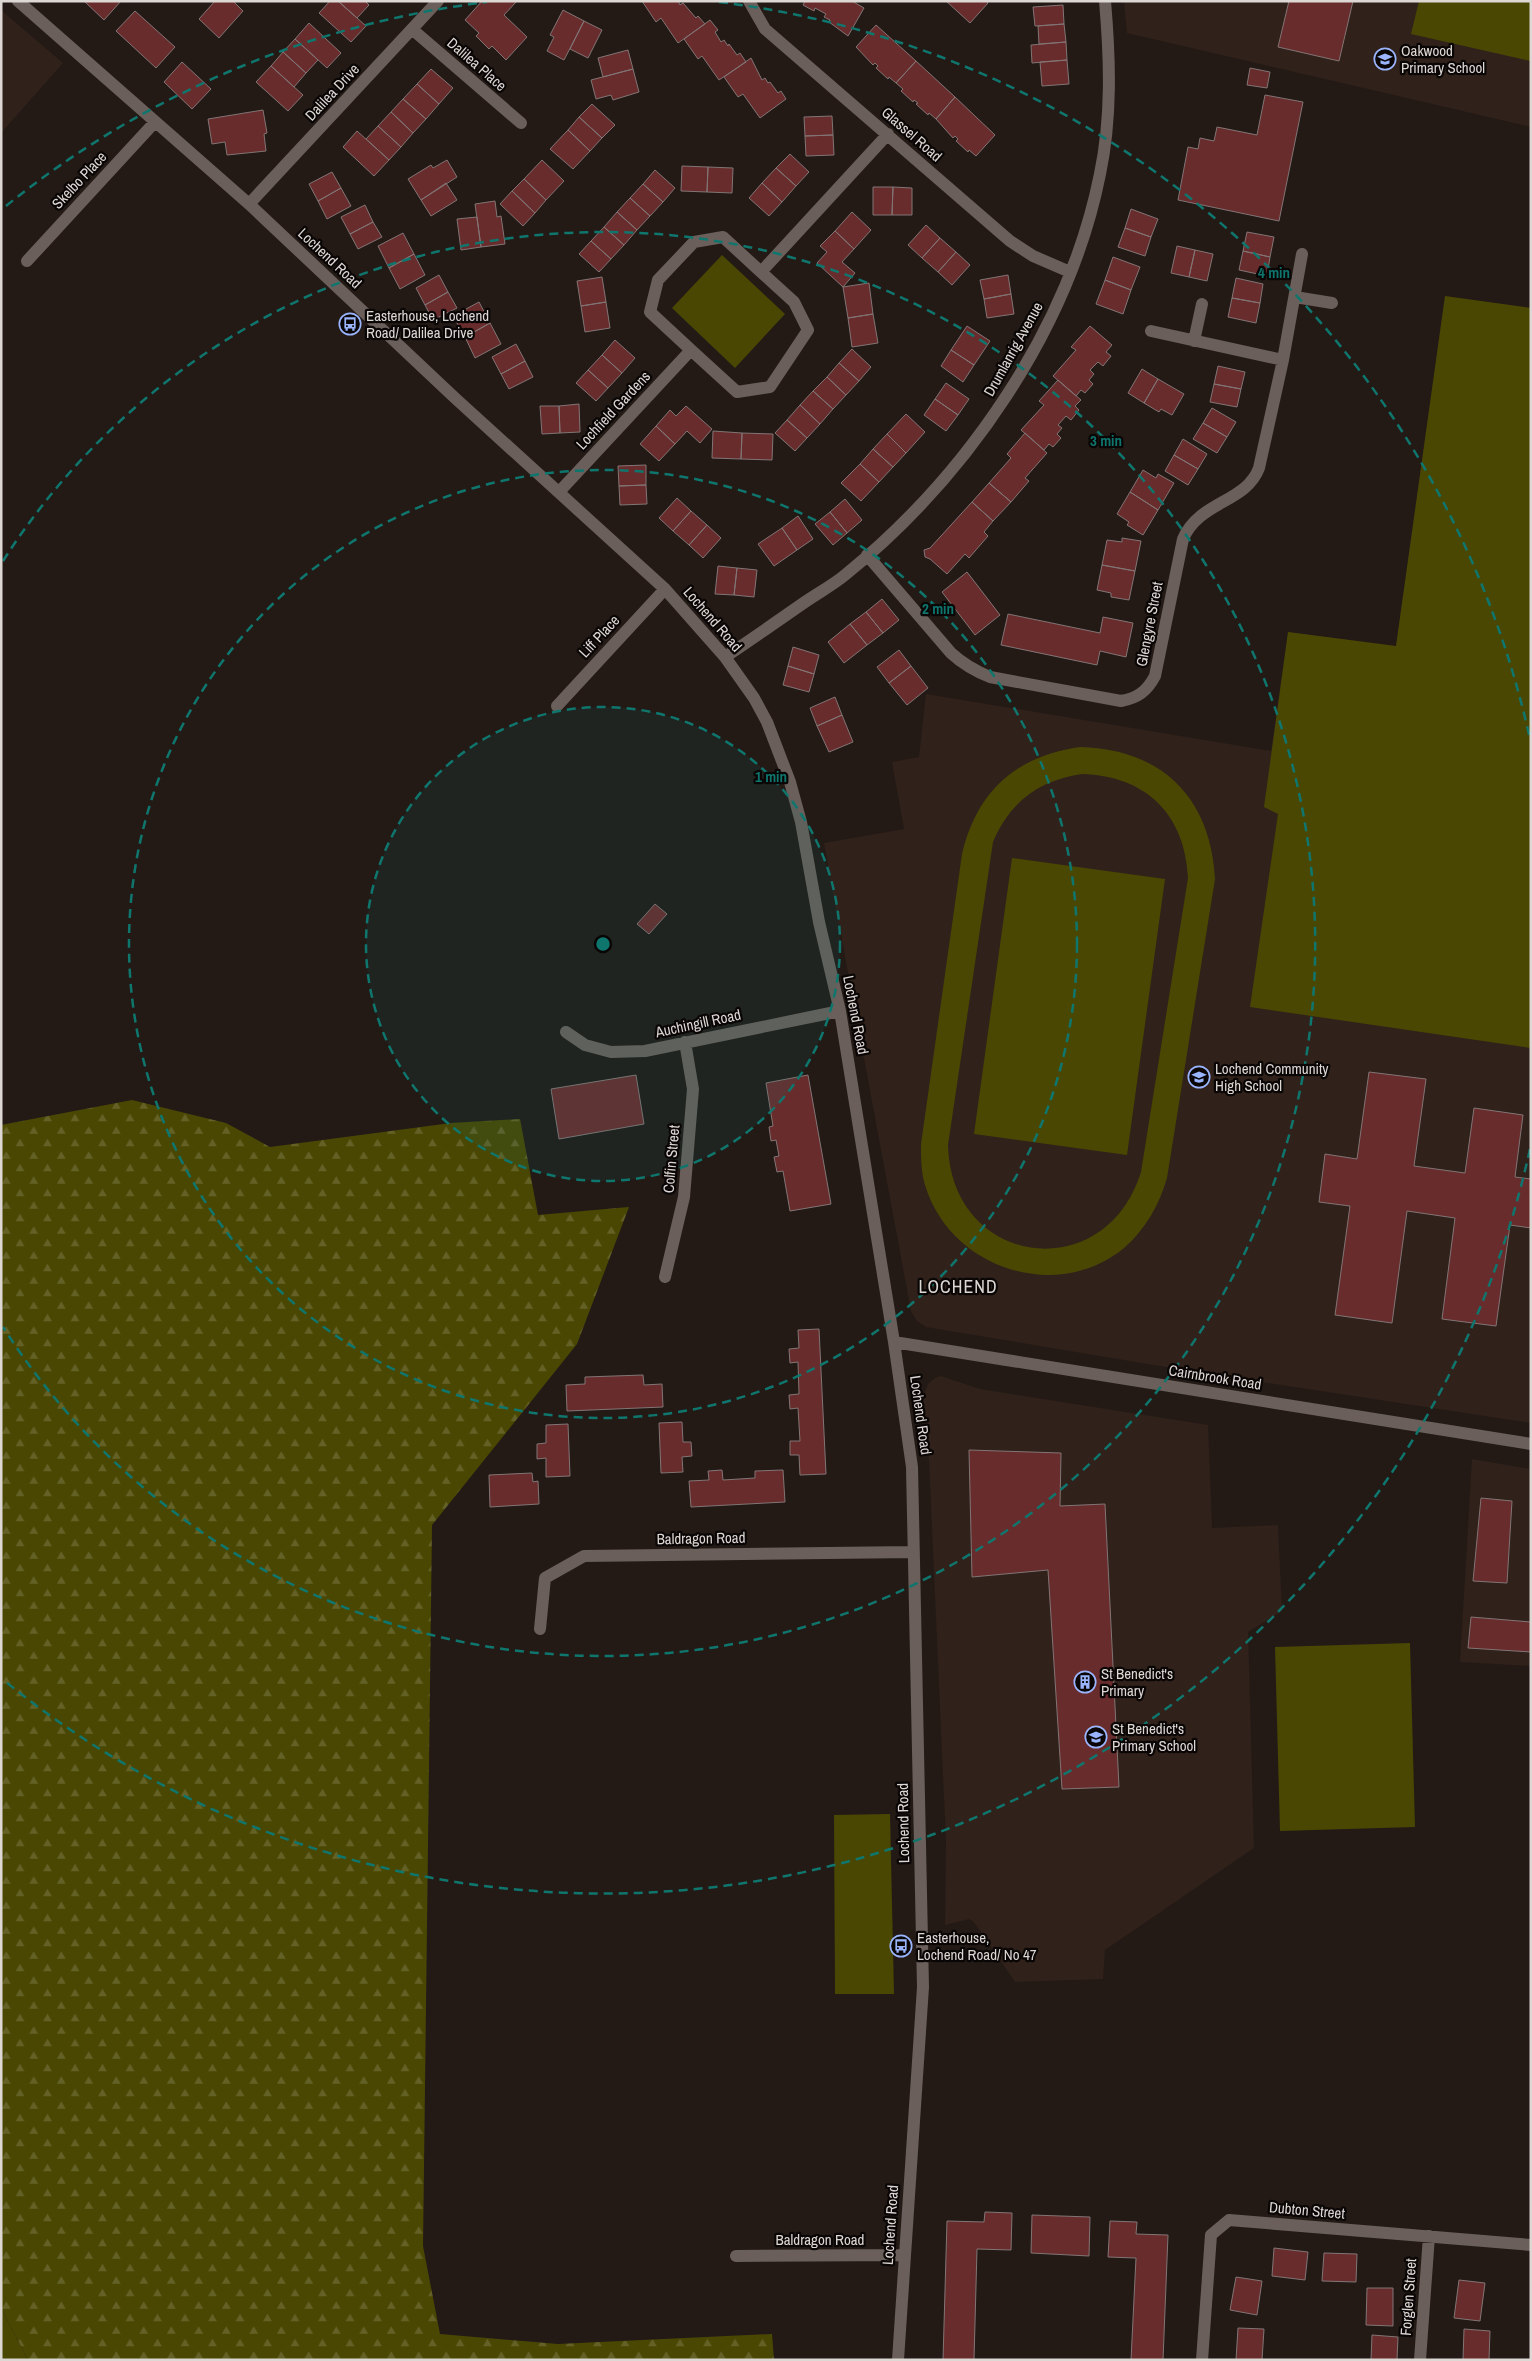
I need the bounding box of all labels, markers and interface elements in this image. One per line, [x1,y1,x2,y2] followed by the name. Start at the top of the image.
[443,32,511,96] street label: Dalilea Place
[1401,40,1485,78] place label: Oakwood Primary School
[1373,47,1397,71] school or university icon: Oakwood Primary School
[300,59,364,125] street label: Dalilea Drive
[877,102,947,166] street label: Glassel Road
[47,146,111,213] street label: Skelbo Place
[294,223,366,293] street label: Lochend Road
[1258,262,1290,283] text: 4 min
[978,298,1048,400] street label: Drumlanrig Avenue
[366,305,489,343] place label: Easterhouse, Lochend Road/ Dalilea Drive
[338,312,362,336] bus stop icon: Easterhouse, Lochend Road/ Dalilea Drive
[571,366,655,454] street label: Lochfield Gardens
[1090,430,1122,451] text: 3 min
[1130,579,1168,668] street label: Glengyre Street
[679,582,747,656] street label: Lochend Road
[922,598,954,619] text: 2 min
[574,610,624,662] street label: Liff Place
[755,766,787,787] text: 1 min
[594,935,612,953] centre of rings
[838,974,874,1056] street label: Lochend Road
[652,1004,743,1043] street label: Auchingill Road
[1215,1058,1329,1096] place label: Lochend Community High School
[1187,1065,1211,1089] school or university icon: Lochend Community High School
[658,1123,684,1194] street label: Colfin Street
[918,1274,998,1299] district label: LOCHEND
[1167,1359,1263,1395] street label: Cairnbrook Road
[905,1374,937,1456] street label: Lochend Road
[656,1527,746,1549] street label: Baldragon Road
[1101,1663,1173,1701] place label: St Benedict's Primary
[1073,1670,1097,1694] building icon: St Benedict's Primary
[1112,1718,1196,1756] place label: St Benedict's Primary School
[1084,1725,1108,1749] school or university icon: St Benedict's Primary School
[892,1783,914,1863] street label: Lochend Road
[917,1927,1037,1965] place label: Easterhouse, Lochend Road/ No 47
[889,1934,913,1958] bus stop icon: Easterhouse, Lochend Road/ No 47
[877,2184,903,2266] street label: Lochend Road
[1268,2196,1346,2224] street label: Dubton Street
[776,2229,864,2250] street label: Baldragon Road
[1395,2257,1421,2336] street label: Forglen Street

